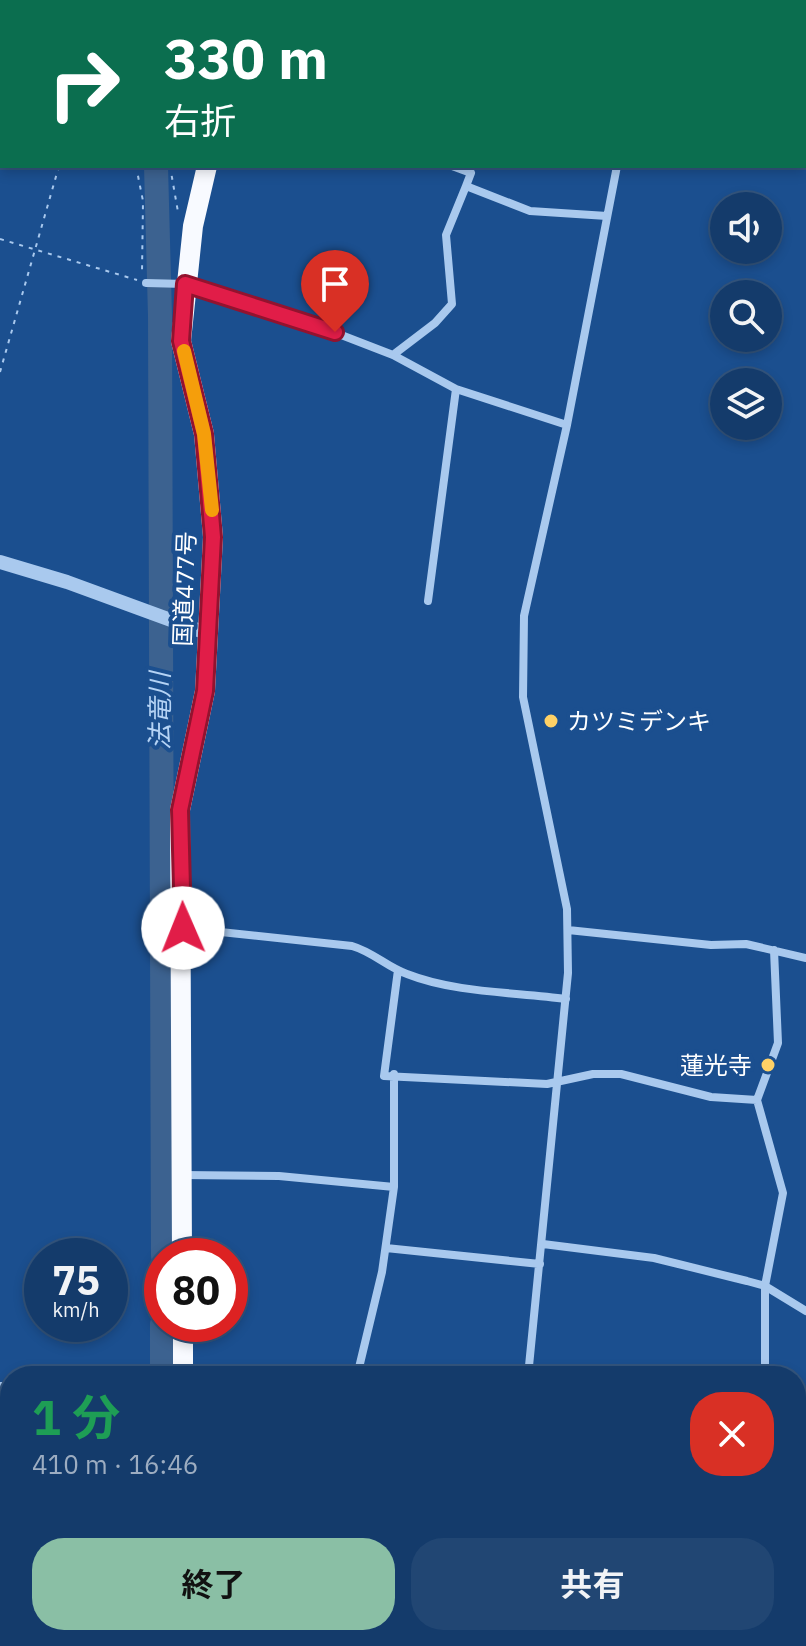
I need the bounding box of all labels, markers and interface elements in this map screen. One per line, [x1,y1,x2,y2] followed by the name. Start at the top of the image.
[164,22,328,94] text: 330 m
[32,32,136,136] icon: right
[164,97,236,144] text: 右折
[710,192,782,440] map controls
[710,192,782,264] button: sound
[301,250,369,332] pin
[313,262,357,306] icon: arrive
[710,280,782,352] button: search
[710,368,782,440] button: layers
[166,531,202,647] street label: 国道477号
[142,669,176,750] water label: 法竜川
[567,705,711,737] place label: カツミデンキ
[542,712,560,730] marker: カツミデンキ
[141,886,225,970] position arrow
[680,1049,752,1081] place label: 蓮光寺
[759,1056,777,1074] marker: 蓮光寺
[144,1238,248,1342] speed limit sign: 80
[52,1254,100,1306] text: 75
[52,1296,100,1323] text: km/h
[32,1386,120,1448] text: 1 分
[690,1392,774,1476] button: close
[32,1447,198,1481] text: 410 m · 16:46
[32,1538,395,1630] button: 終了
[411,1538,774,1630] button: 共有

